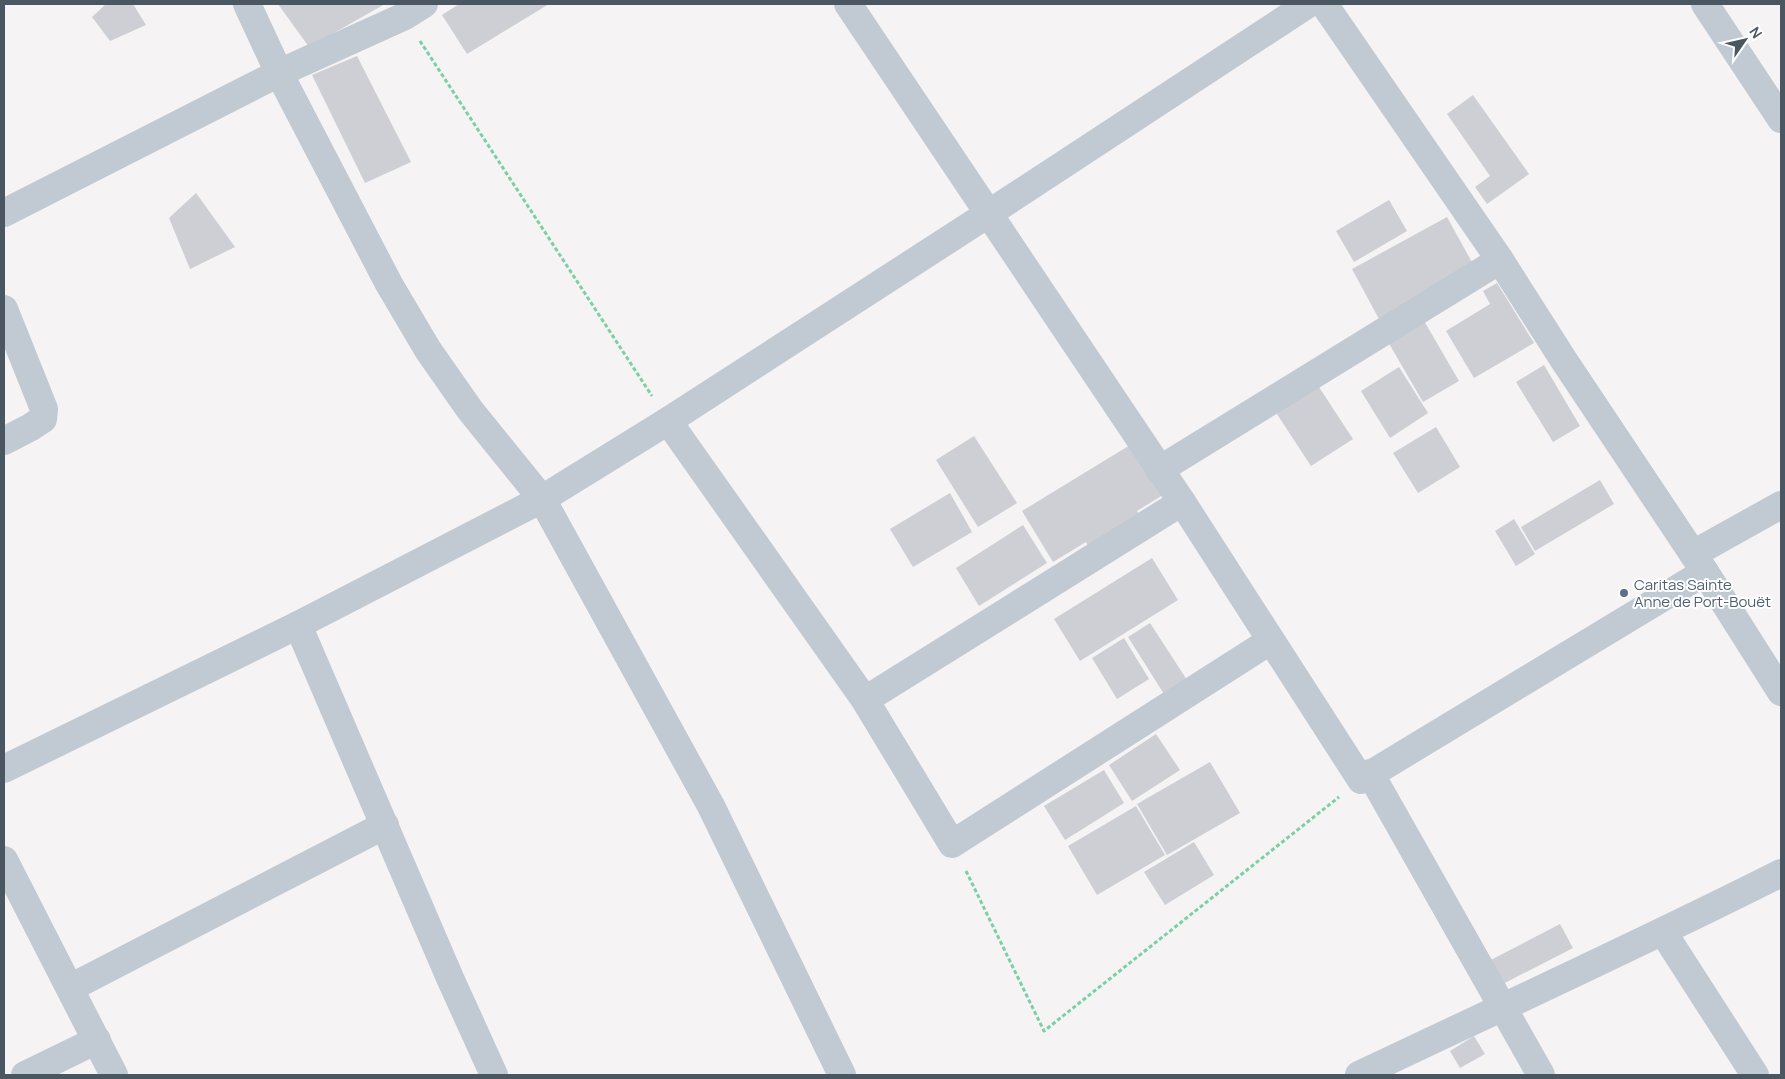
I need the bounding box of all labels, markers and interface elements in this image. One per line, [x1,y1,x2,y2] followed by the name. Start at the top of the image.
[1720,15,1770,65] north arrow
[1746,23,1767,42] text: N
[1634,574,1771,612] place label: Caritas Sainte Anne de Port-Bouët
[1618,587,1630,599] marker: Caritas Sainte Anne de Port-Bouët

